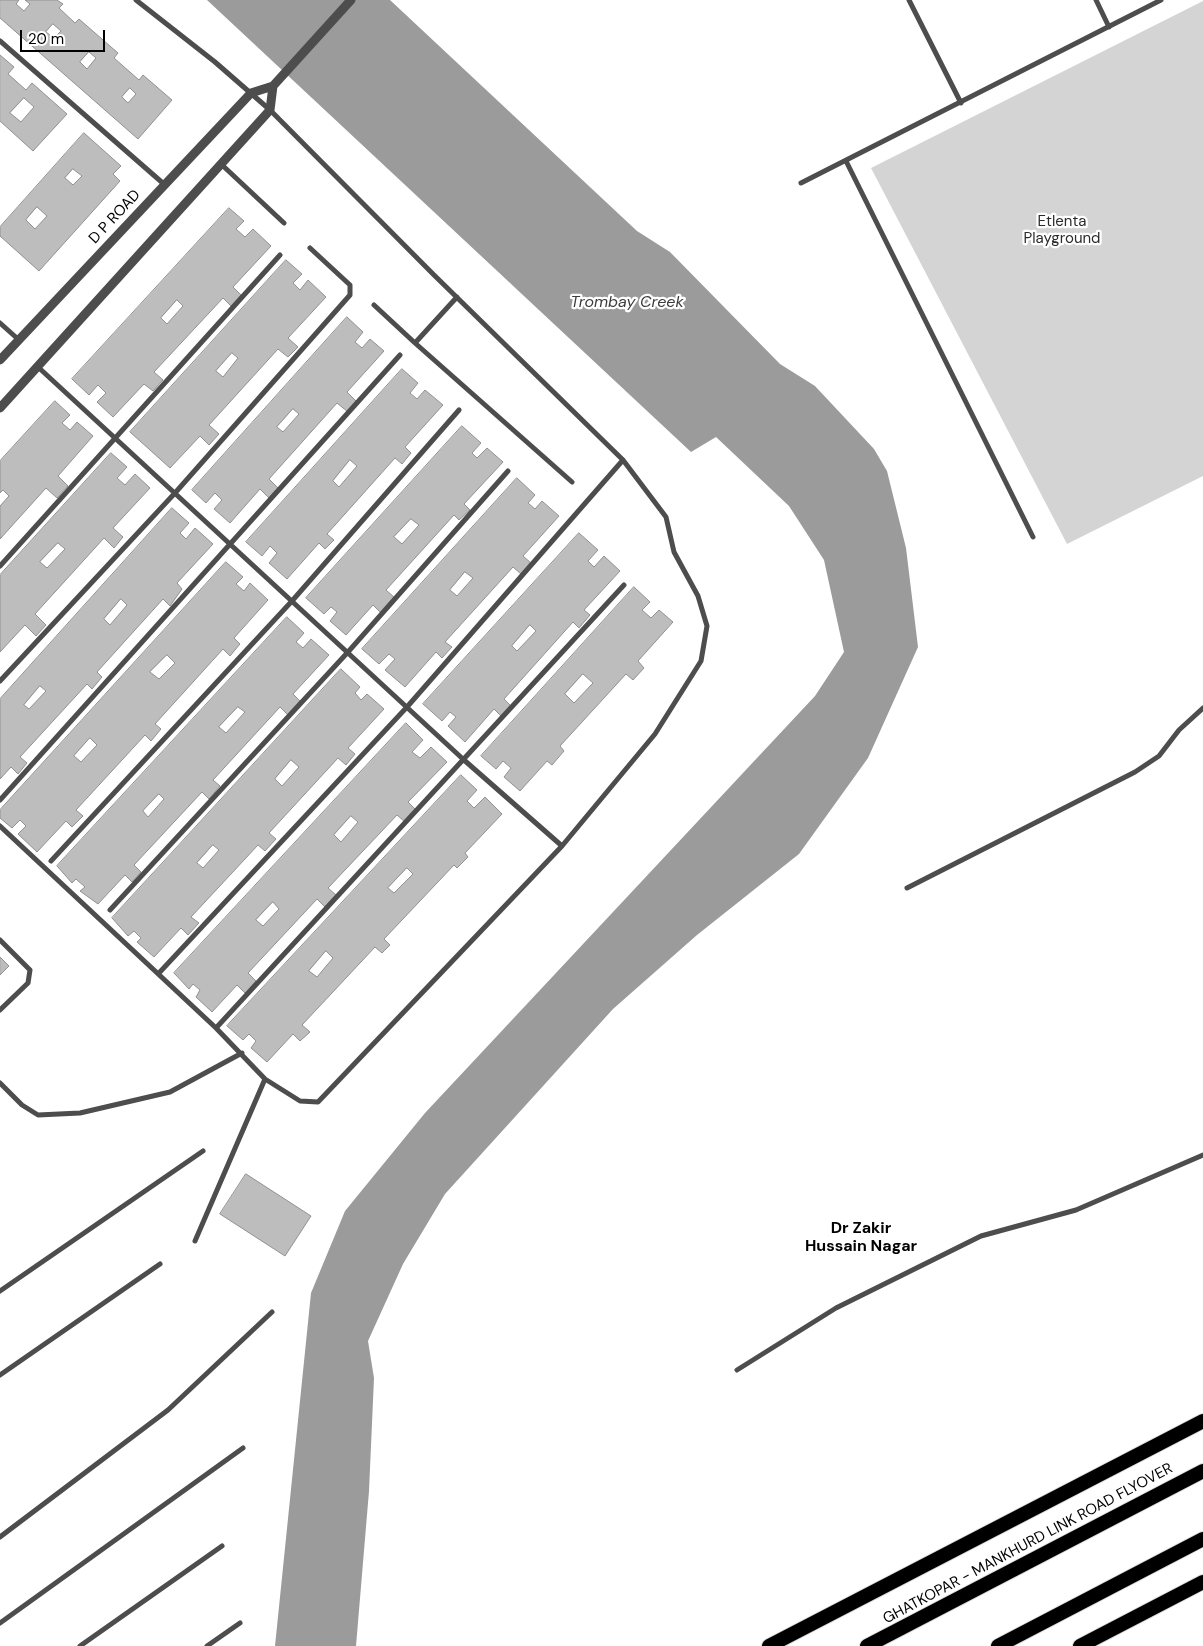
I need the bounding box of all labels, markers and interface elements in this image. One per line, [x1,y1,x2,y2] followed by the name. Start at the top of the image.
[22,20,108,52] scale bar
[28,29,64,49] text: 20 m
[86,186,144,248] street label: D P ROAD
[1024,213,1100,248] park label: Etlenta Playground
[570,293,684,313] water label: Trombay Creek
[805,1219,917,1257] district label: Dr Zakir Hussain Nagar
[880,1460,1176,1628] street label: GHATKOPAR - MANKHURD LINK ROAD FLYOVER

